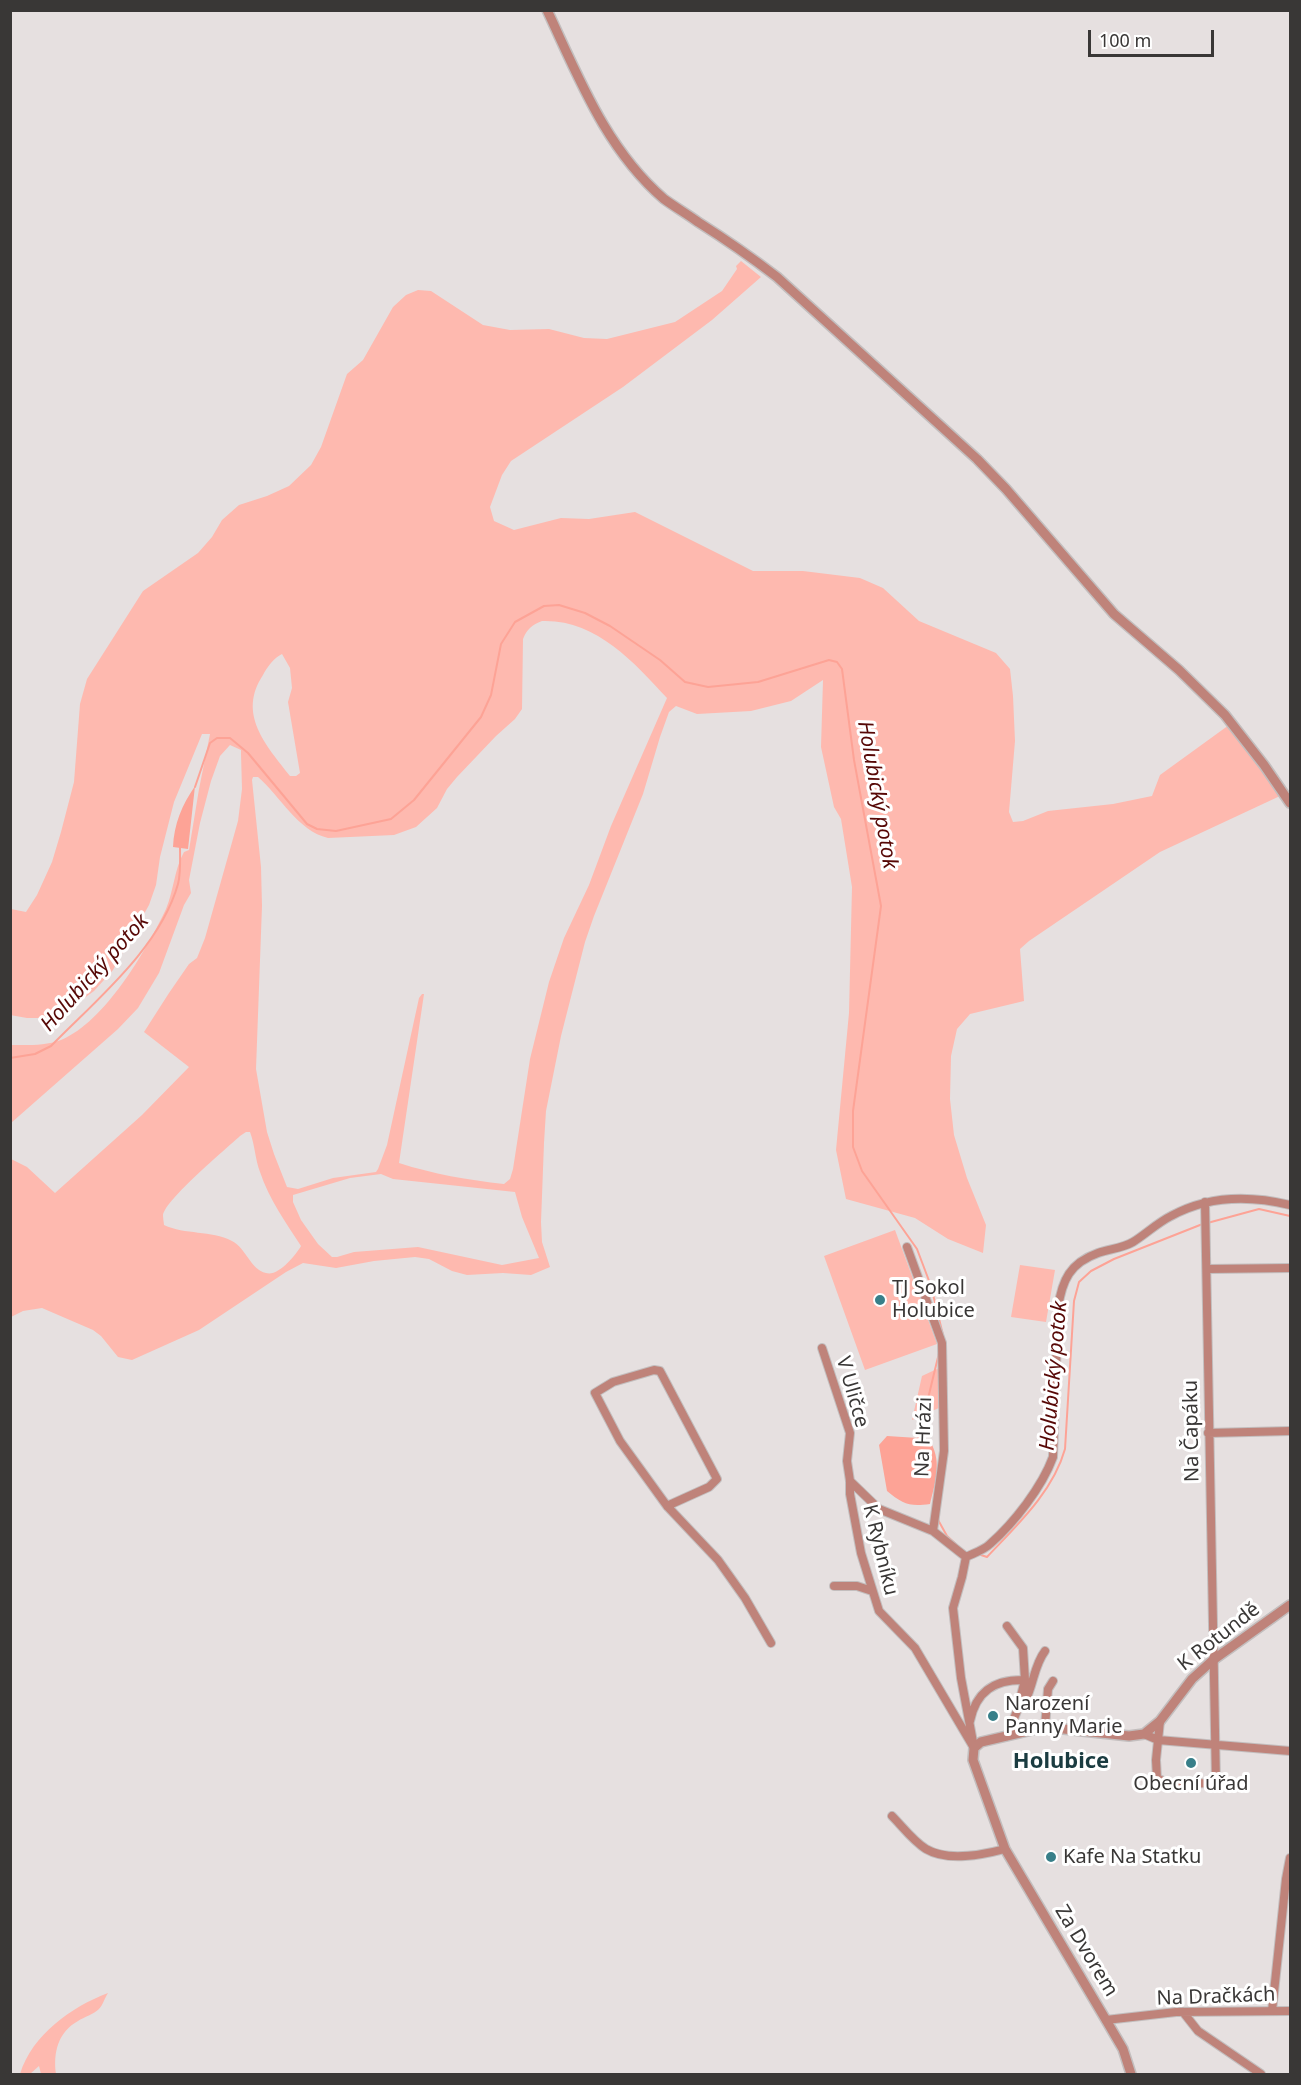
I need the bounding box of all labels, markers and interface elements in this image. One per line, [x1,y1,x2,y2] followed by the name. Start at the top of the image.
[1091,18,1217,56] scale bar
[1099,28,1151,52] text: 100 m
[852,719,902,871] water label: Holubický potok
[36,909,154,1037] water label: Holubický potok
[892,1276,975,1323] place label: TJ Sokol Holubice
[873,1293,887,1307] marker: TJ Sokol Holubice
[1035,1300,1073,1452] water label: Holubický potok
[830,1354,874,1430] street label: V Uličce
[1179,1380,1205,1482] street label: Na Čapáku
[911,1397,937,1477] street label: Na Hrázi
[857,1502,903,1598] street label: K Rybníku
[1173,1597,1265,1677] street label: K Rotundě
[1005,1692,1122,1739] place label: Narození Panny Marie
[986,1709,1000,1723] marker: Narození Panny Marie
[1013,1749,1109,1775] district label: Holubice
[1184,1756,1198,1770] marker: Obecní úřad
[1133,1772,1249,1796] place label: Obecní úřad
[1063,1845,1201,1869] place label: Kafe Na Statku
[1044,1850,1058,1864] marker: Kafe Na Statku
[1049,1901,1123,2001] street label: Za Dvorem
[1156,1983,1276,2011] street label: Na Dračkách

